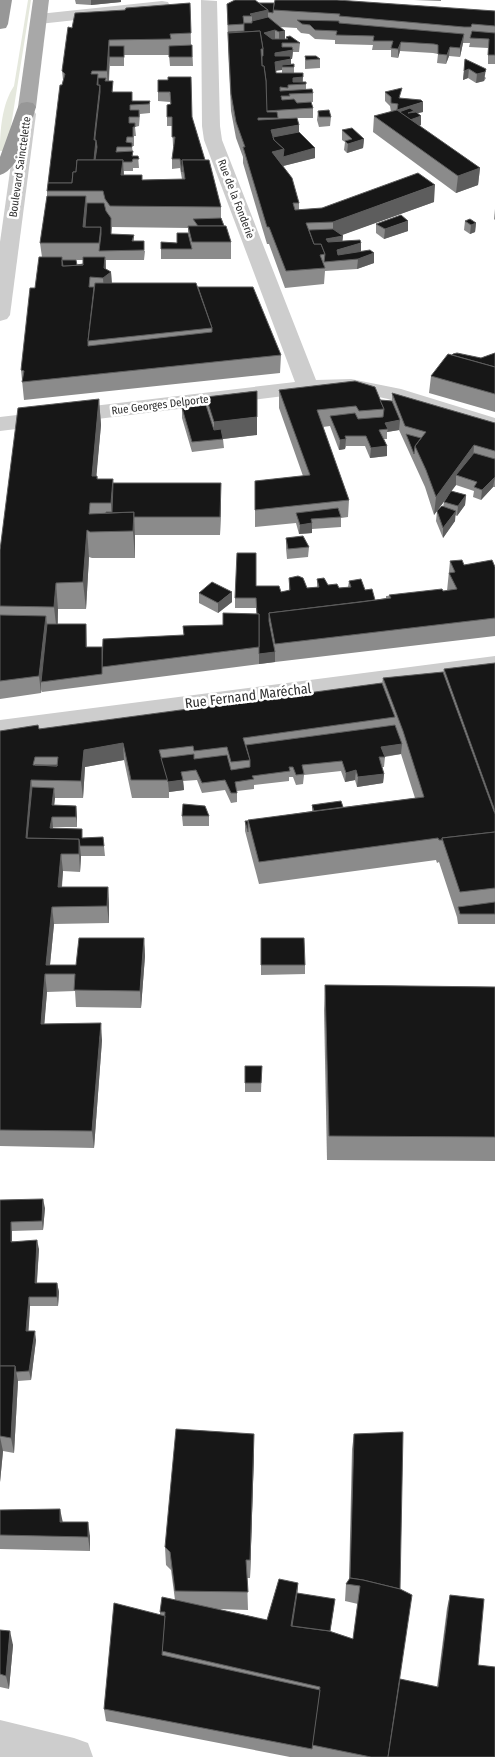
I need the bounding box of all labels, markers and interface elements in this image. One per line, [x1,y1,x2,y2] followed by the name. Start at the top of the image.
[6,116,34,218] street label: Boulevard Sainctelette
[215,158,257,240] street label: Rue de la Fonderie
[111,393,209,417] street label: Rue Georges Delporte
[184,680,312,712] street label: Rue Fernand Maréchal

